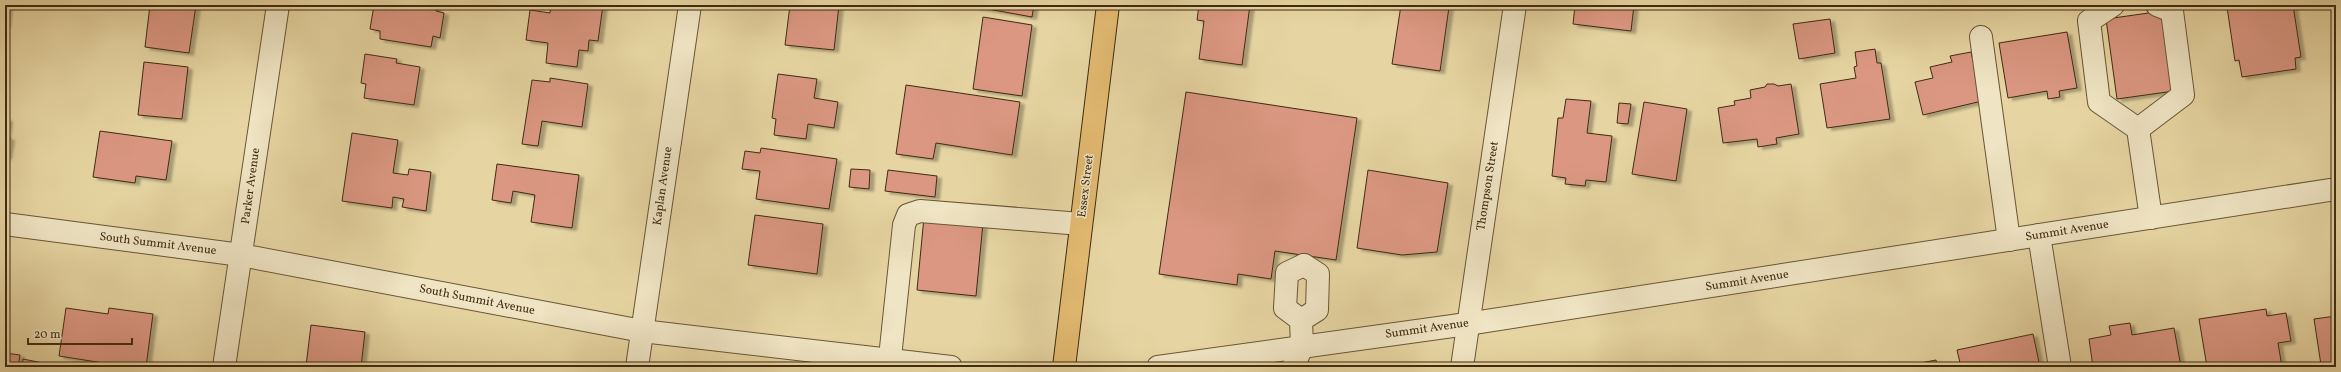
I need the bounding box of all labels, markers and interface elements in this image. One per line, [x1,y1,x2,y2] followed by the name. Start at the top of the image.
[1473,140,1503,232] street label: Thompson Street
[650,145,676,226] street label: Kaplan Avenue
[238,147,264,225] street label: Parker Avenue
[1074,154,1098,218] street label: Essex Street
[2024,216,2110,245] street label: Summit Avenue
[99,229,218,259] street label: South Summit Avenue
[1704,266,1790,295] street label: Summit Avenue
[418,281,537,319] street label: South Summit Avenue
[1384,315,1470,343] street label: Summit Avenue
[28,320,132,346] scale bar
[34,327,61,343] text: 20 m

